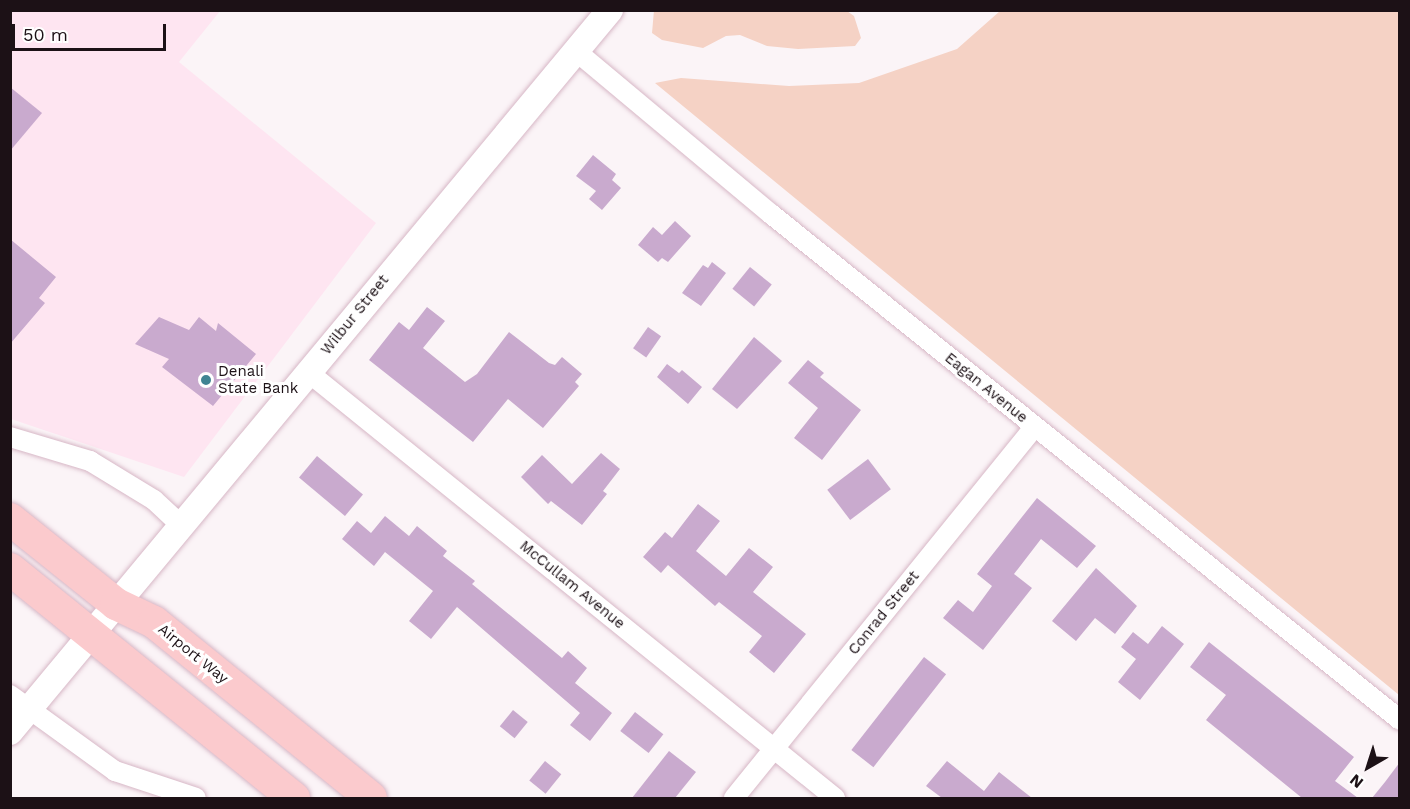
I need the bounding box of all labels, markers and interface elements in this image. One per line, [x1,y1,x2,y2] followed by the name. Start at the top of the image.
[15,12,170,50] scale bar
[23,24,68,45] text: 50 m
[317,271,393,359] street label: Wilbur Street
[941,349,1031,427] street label: Eagan Avenue
[218,362,298,397] place label: Denali State Bank
[199,373,213,387] marker: Denali State Bank
[516,537,628,633] street label: McCullam Avenue
[845,567,923,659] street label: Conrad Street
[154,620,232,688] street label: Airport Way
[1338,737,1398,797] north arrow
[1346,770,1367,792] text: N

